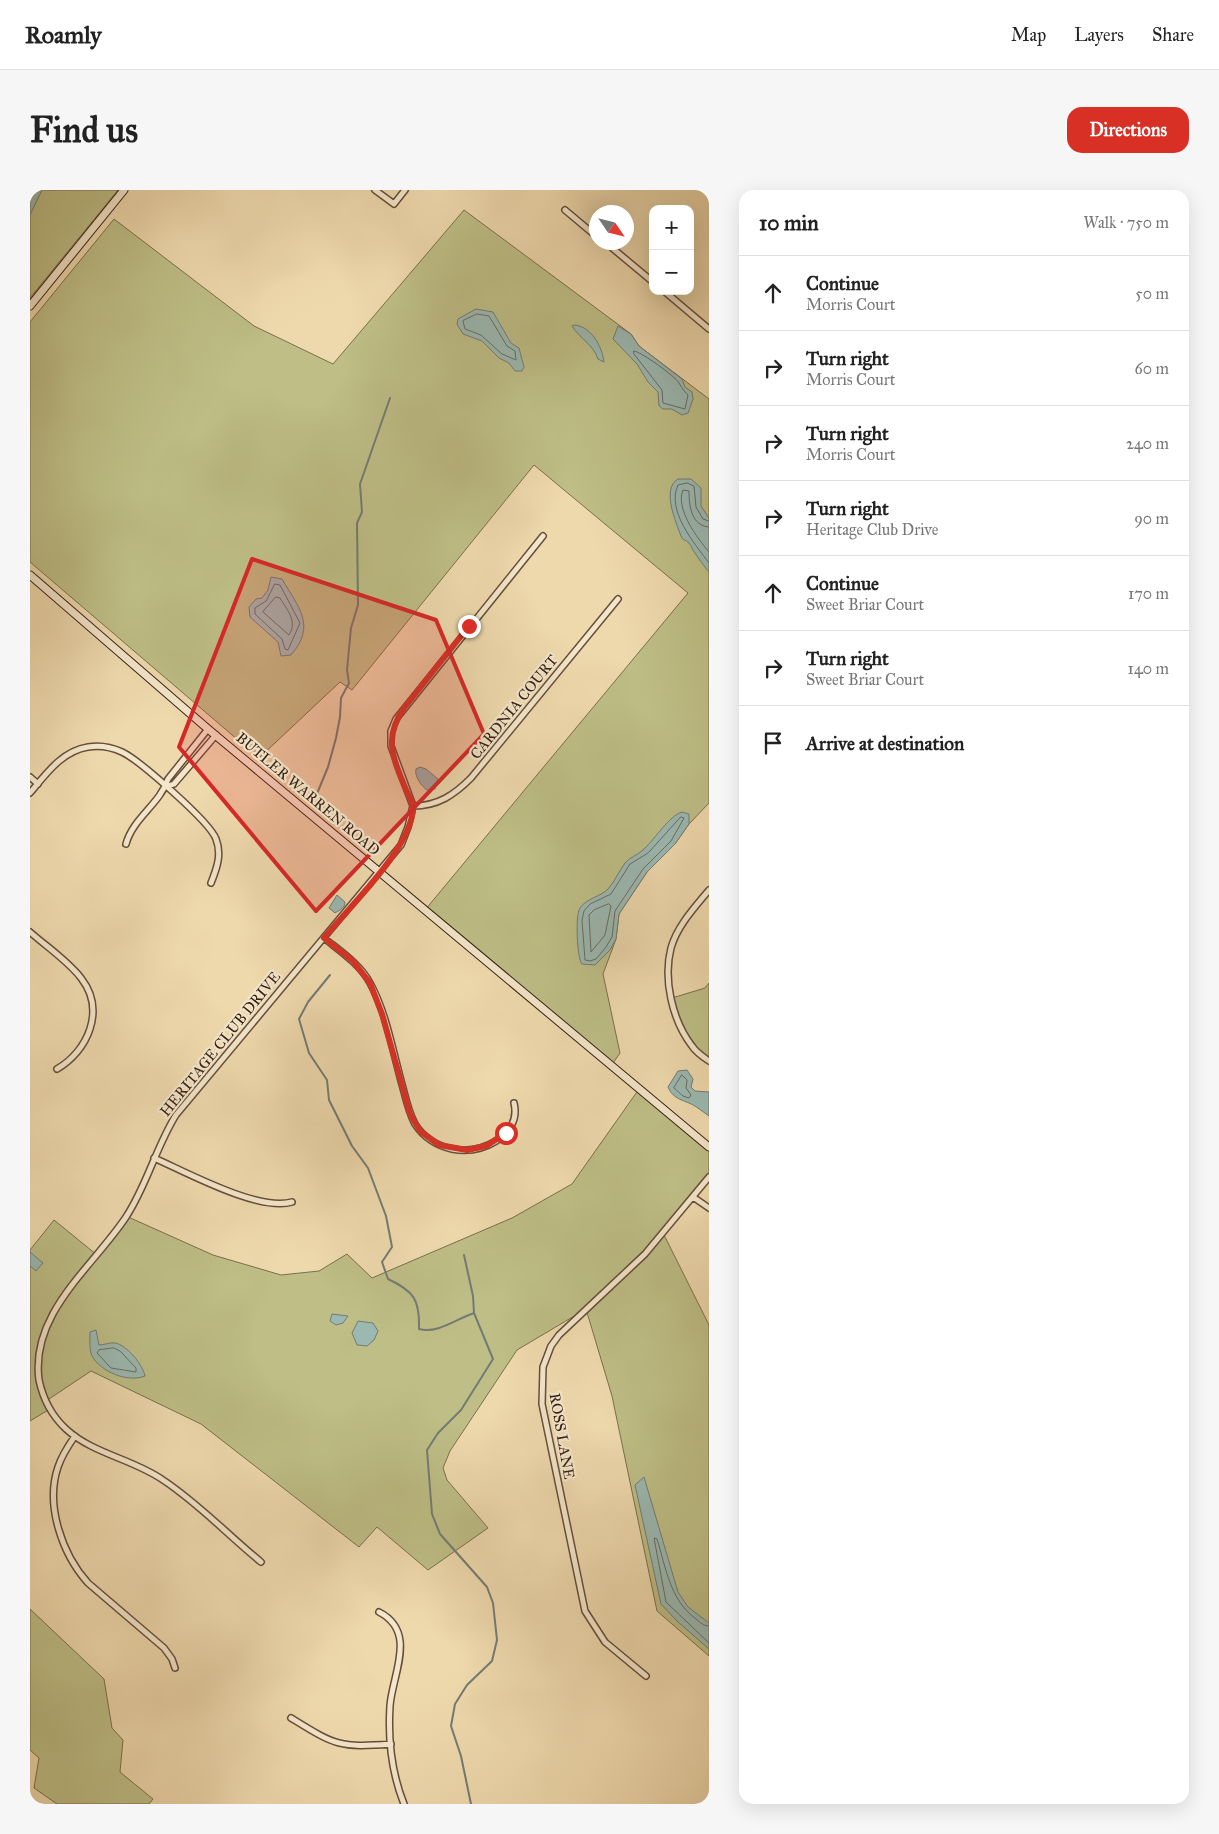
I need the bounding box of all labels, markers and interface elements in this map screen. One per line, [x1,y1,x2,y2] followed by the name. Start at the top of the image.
[25,20,102,50] text: Roamly
[1011,24,1046,46] text: Map
[1074,24,1124,46] text: Layers
[1152,24,1194,46] text: Share
[1067,107,1189,153] button: Directions
[30,109,138,152] text: Find us
[589,205,634,250] north arrow
[649,205,694,295] map controls
[649,205,694,250] button: +
[759,210,819,236] text: 10 min
[1084,213,1169,232] text: Walk · 750 m
[649,250,694,295] button: −
[806,272,879,295] text: Continue
[759,279,787,307] icon: ahead
[1135,284,1169,303] text: 50 m
[806,295,895,314] text: Morris Court
[806,347,889,370] text: Turn right
[759,354,787,382] icon: right
[1135,359,1169,378] text: 60 m
[806,370,895,389] text: Morris Court
[806,422,889,445] text: Turn right
[759,429,787,457] icon: right
[1126,434,1169,453] text: 240 m
[806,445,895,464] text: Morris Court
[806,497,889,520] text: Turn right
[759,504,787,532] icon: right
[1134,509,1169,528] text: 90 m
[806,520,939,539] text: Heritage Club Drive
[806,572,879,595] text: Continue
[759,579,787,607] icon: ahead
[1128,584,1169,603] text: 170 m
[806,595,924,614] text: Sweet Briar Court
[458,615,481,638] route end
[806,647,889,670] text: Turn right
[466,651,562,763] street label: CARDNIA COURT
[759,654,787,682] icon: right
[1128,659,1169,678] text: 140 m
[806,670,924,689] text: Sweet Briar Court
[232,728,384,860] street label: BUTLER WARREN ROAD
[759,729,787,757] icon: arrive
[806,732,964,755] text: Arrive at destination
[156,968,284,1120] street label: HERITAGE CLUB DRIVE
[495,1122,518,1145] route start
[546,1391,578,1481] street label: ROSS LANE

